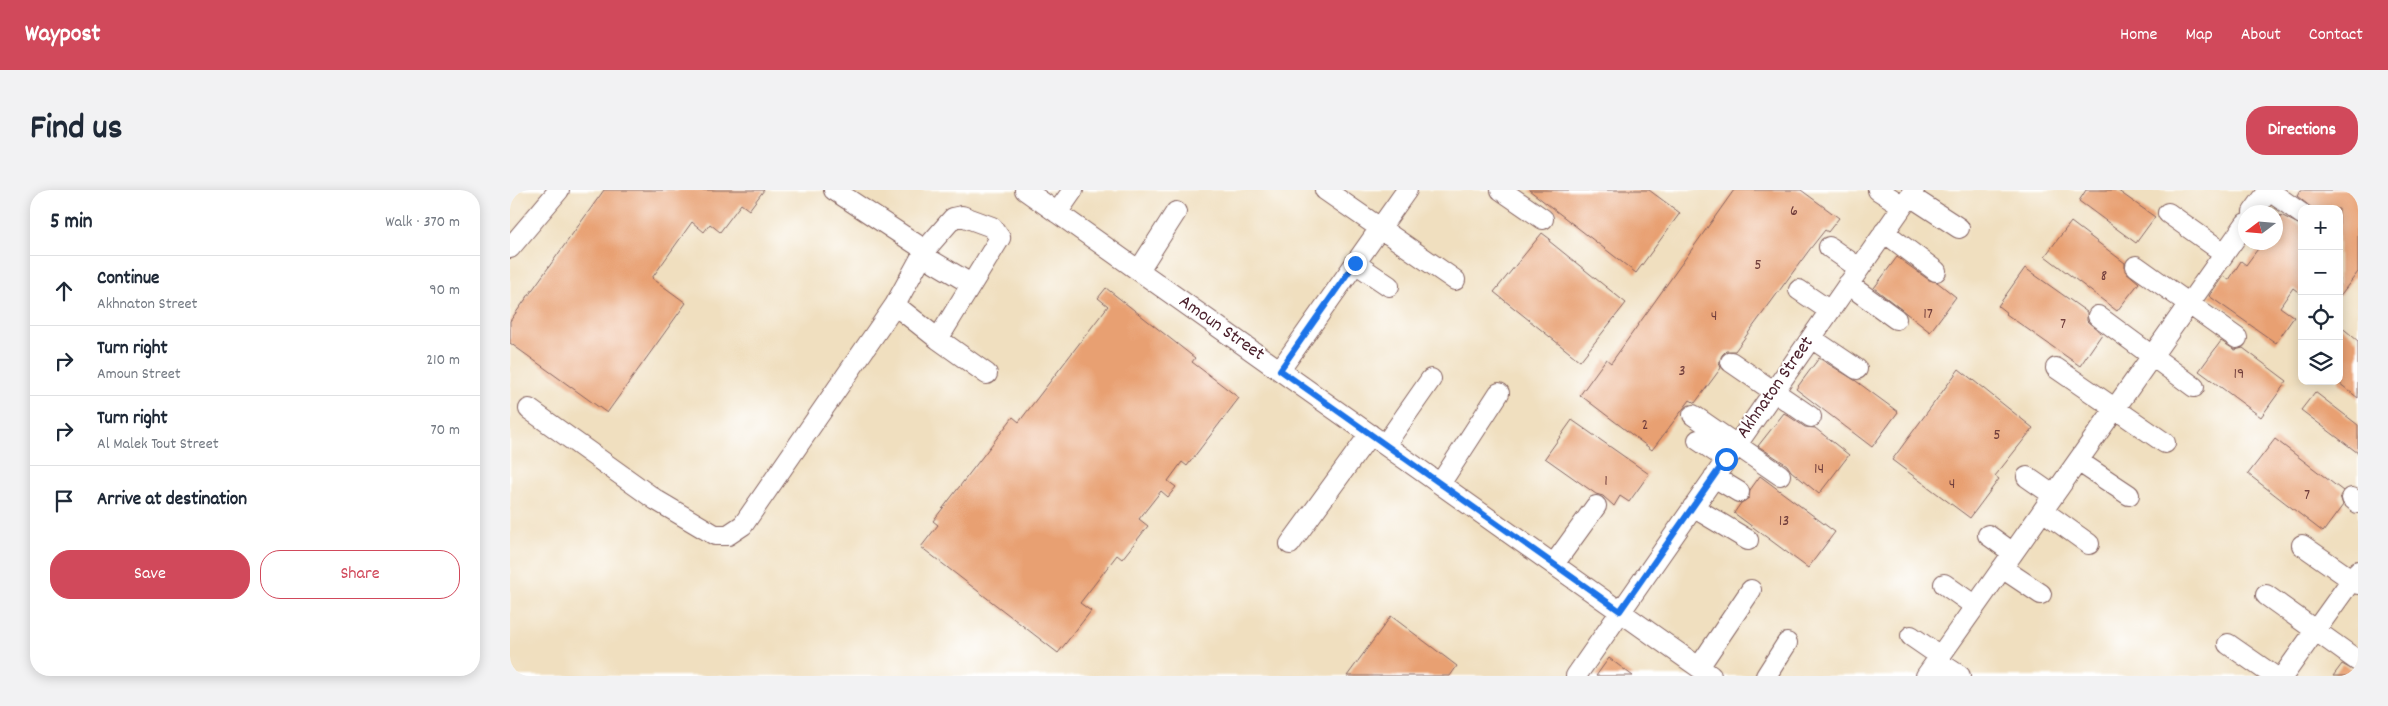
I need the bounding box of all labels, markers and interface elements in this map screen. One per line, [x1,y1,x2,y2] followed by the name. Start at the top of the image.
[25,18,100,52] text: Waypost
[2120,23,2157,48] text: Home
[2185,23,2213,48] text: Map
[2241,23,2281,48] text: About
[2309,23,2363,48] text: Contact
[30,105,122,155] text: Find us
[2246,106,2358,155] button: Directions
[1790,200,1798,223] house number: 6
[2238,205,2283,250] north arrow
[2298,205,2343,385] map controls
[2298,205,2343,250] button: +
[50,208,93,238] text: 5 min
[385,211,460,234] text: Walk · 370 m
[2298,250,2343,295] button: −
[1344,252,1367,275] route end
[1754,254,1762,277] house number: 5
[2101,265,2107,288] house number: 8
[97,266,159,293] text: Continue
[50,277,78,305] icon: ahead
[429,279,460,302] text: 90 m
[1173,289,1269,369] street label: Amoun Street
[97,293,197,316] text: Akhnaton Street
[2298,295,2343,340] button: locate
[1923,303,1933,326] house number: 17
[1711,305,1717,328] house number: 4
[2060,313,2066,336] house number: 7
[1731,331,1821,445] street label: Akhnaton Street
[97,336,168,363] text: Turn right
[2298,340,2343,385] button: layers
[50,347,78,375] icon: right
[426,349,460,372] text: 210 m
[1678,360,1686,383] house number: 3
[97,363,181,386] text: Amoun Street
[2234,363,2244,386] house number: 19
[97,406,168,433] text: Turn right
[1642,414,1649,437] house number: 2
[50,417,78,445] icon: right
[430,419,460,442] text: 70 m
[1993,424,2001,447] house number: 5
[97,433,219,456] text: Al Malek Tout Street
[1715,448,1738,471] route start
[1814,458,1824,481] house number: 14
[1604,470,1608,493] house number: 1
[1949,473,1955,496] house number: 4
[2304,484,2310,507] house number: 7
[50,487,78,515] icon: arrive
[97,487,247,514] text: Arrive at destination
[1779,510,1789,533] house number: 13
[50,550,250,599] button: Save
[260,550,460,599] button: Share

